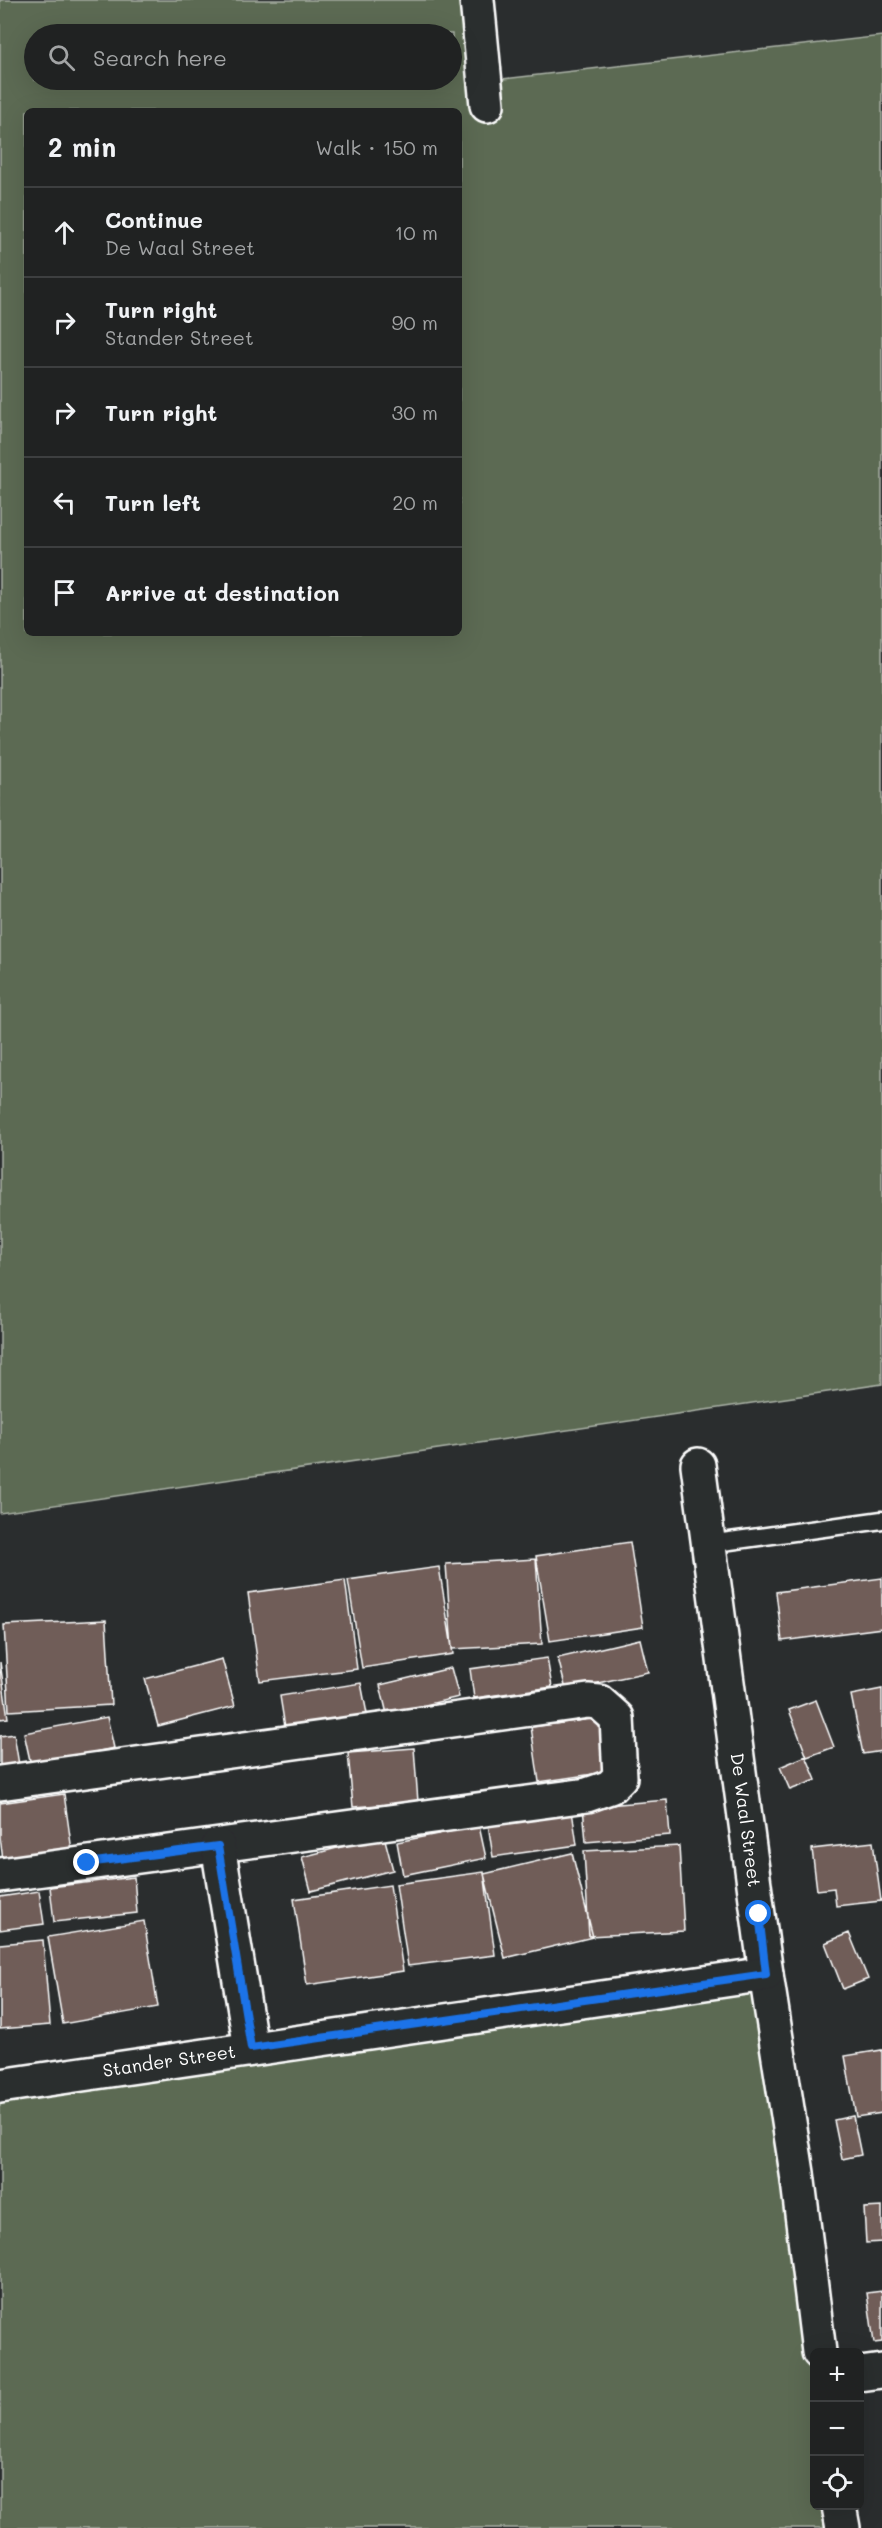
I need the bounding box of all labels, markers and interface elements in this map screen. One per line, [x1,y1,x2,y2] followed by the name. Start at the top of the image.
[24,24,462,90] search box
[45,41,78,74] icon: search
[93,43,227,72] text: Search here
[48,130,116,164] text: 2 min
[316,134,438,160] text: Walk · 150 m
[105,205,203,234] text: Continue
[48,216,81,249] icon: ahead
[394,219,438,245] text: 10 m
[105,234,255,260] text: De Waal Street
[105,295,217,324] text: Turn right
[48,306,81,339] icon: right
[392,309,438,335] text: 90 m
[105,324,254,350] text: Stander Street
[48,396,81,429] icon: right
[105,398,217,427] text: Turn right
[392,399,438,425] text: 30 m
[48,486,81,519] icon: left
[105,488,201,517] text: Turn left
[392,489,438,515] text: 20 m
[48,576,81,609] icon: arrive
[105,578,340,607] text: Arrive at destination
[726,1751,767,1888] street label: De Waal Street
[73,1849,99,1875] route end
[745,1900,771,1926] route start
[101,2039,237,2082] street label: Stander Street
[810,2348,864,2510] map controls
[810,2348,864,2402] button: +
[810,2402,864,2456] button: −
[810,2456,864,2510] button: locate

